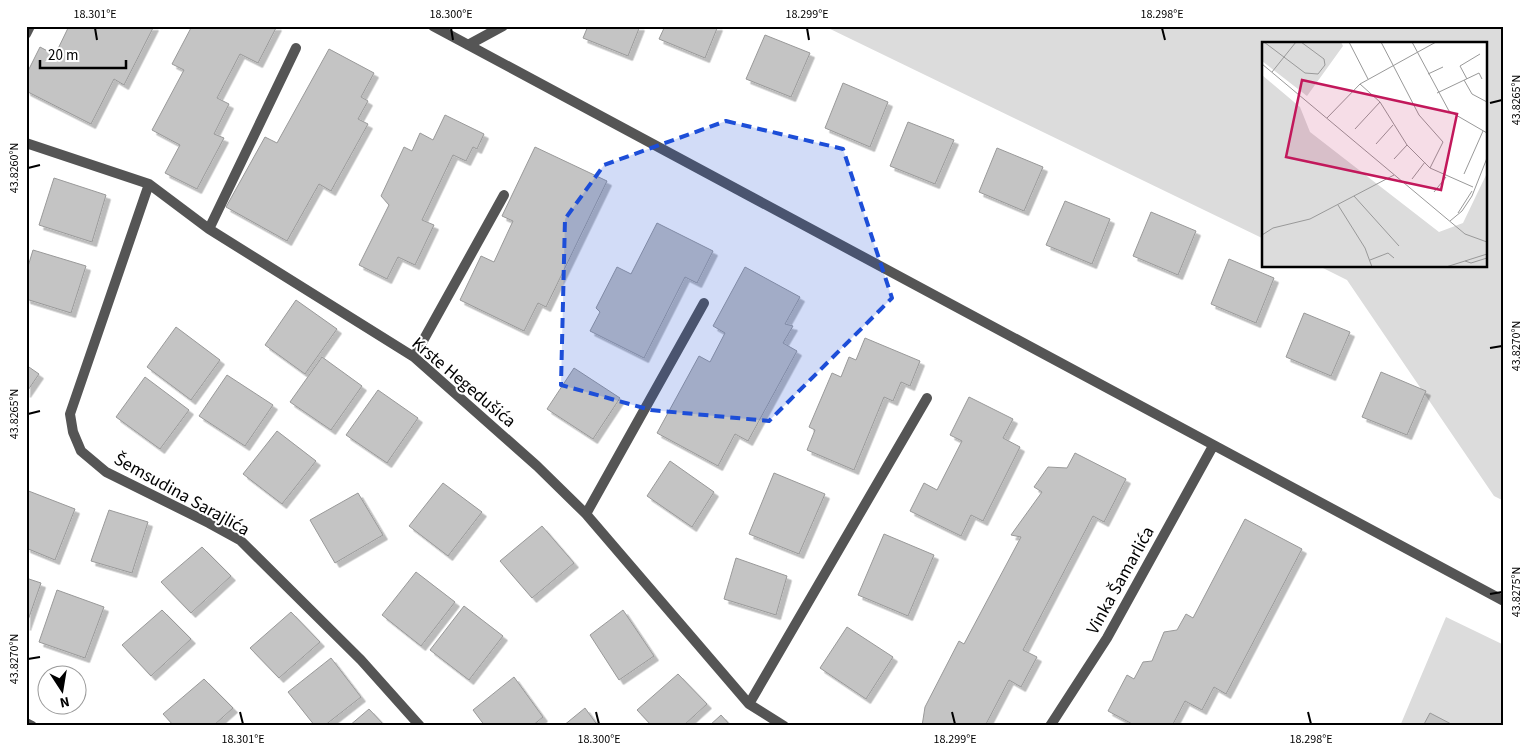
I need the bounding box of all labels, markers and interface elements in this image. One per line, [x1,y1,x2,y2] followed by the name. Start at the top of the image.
[73,6,117,23] text: 18.301°E
[429,6,473,23] text: 18.300°E
[785,6,829,23] text: 18.299°E
[1140,6,1184,23] text: 18.298°E
[40,38,126,70] scale bar
[1262,42,1488,268] inset map
[48,45,78,66] text: 20 m
[1508,75,1525,125] text: 43.8265°N
[6,143,23,193] text: 43.8260°N
[1508,321,1525,371] text: 43.8270°N
[406,331,521,433] street label: Krste Hegedušića
[6,389,23,439] text: 43.8265°N
[109,447,254,542] street label: Šemsudina Sarajlića
[1080,522,1160,639] street label: Vinka Šamarlića
[1508,567,1525,617] text: 43.8275°N
[6,634,23,684] text: 43.8270°N
[38,664,88,714] north arrow
[58,691,71,712] text: N
[221,731,265,748] text: 18.301°E
[577,731,621,748] text: 18.300°E
[933,731,977,748] text: 18.299°E
[1289,731,1333,748] text: 18.298°E

